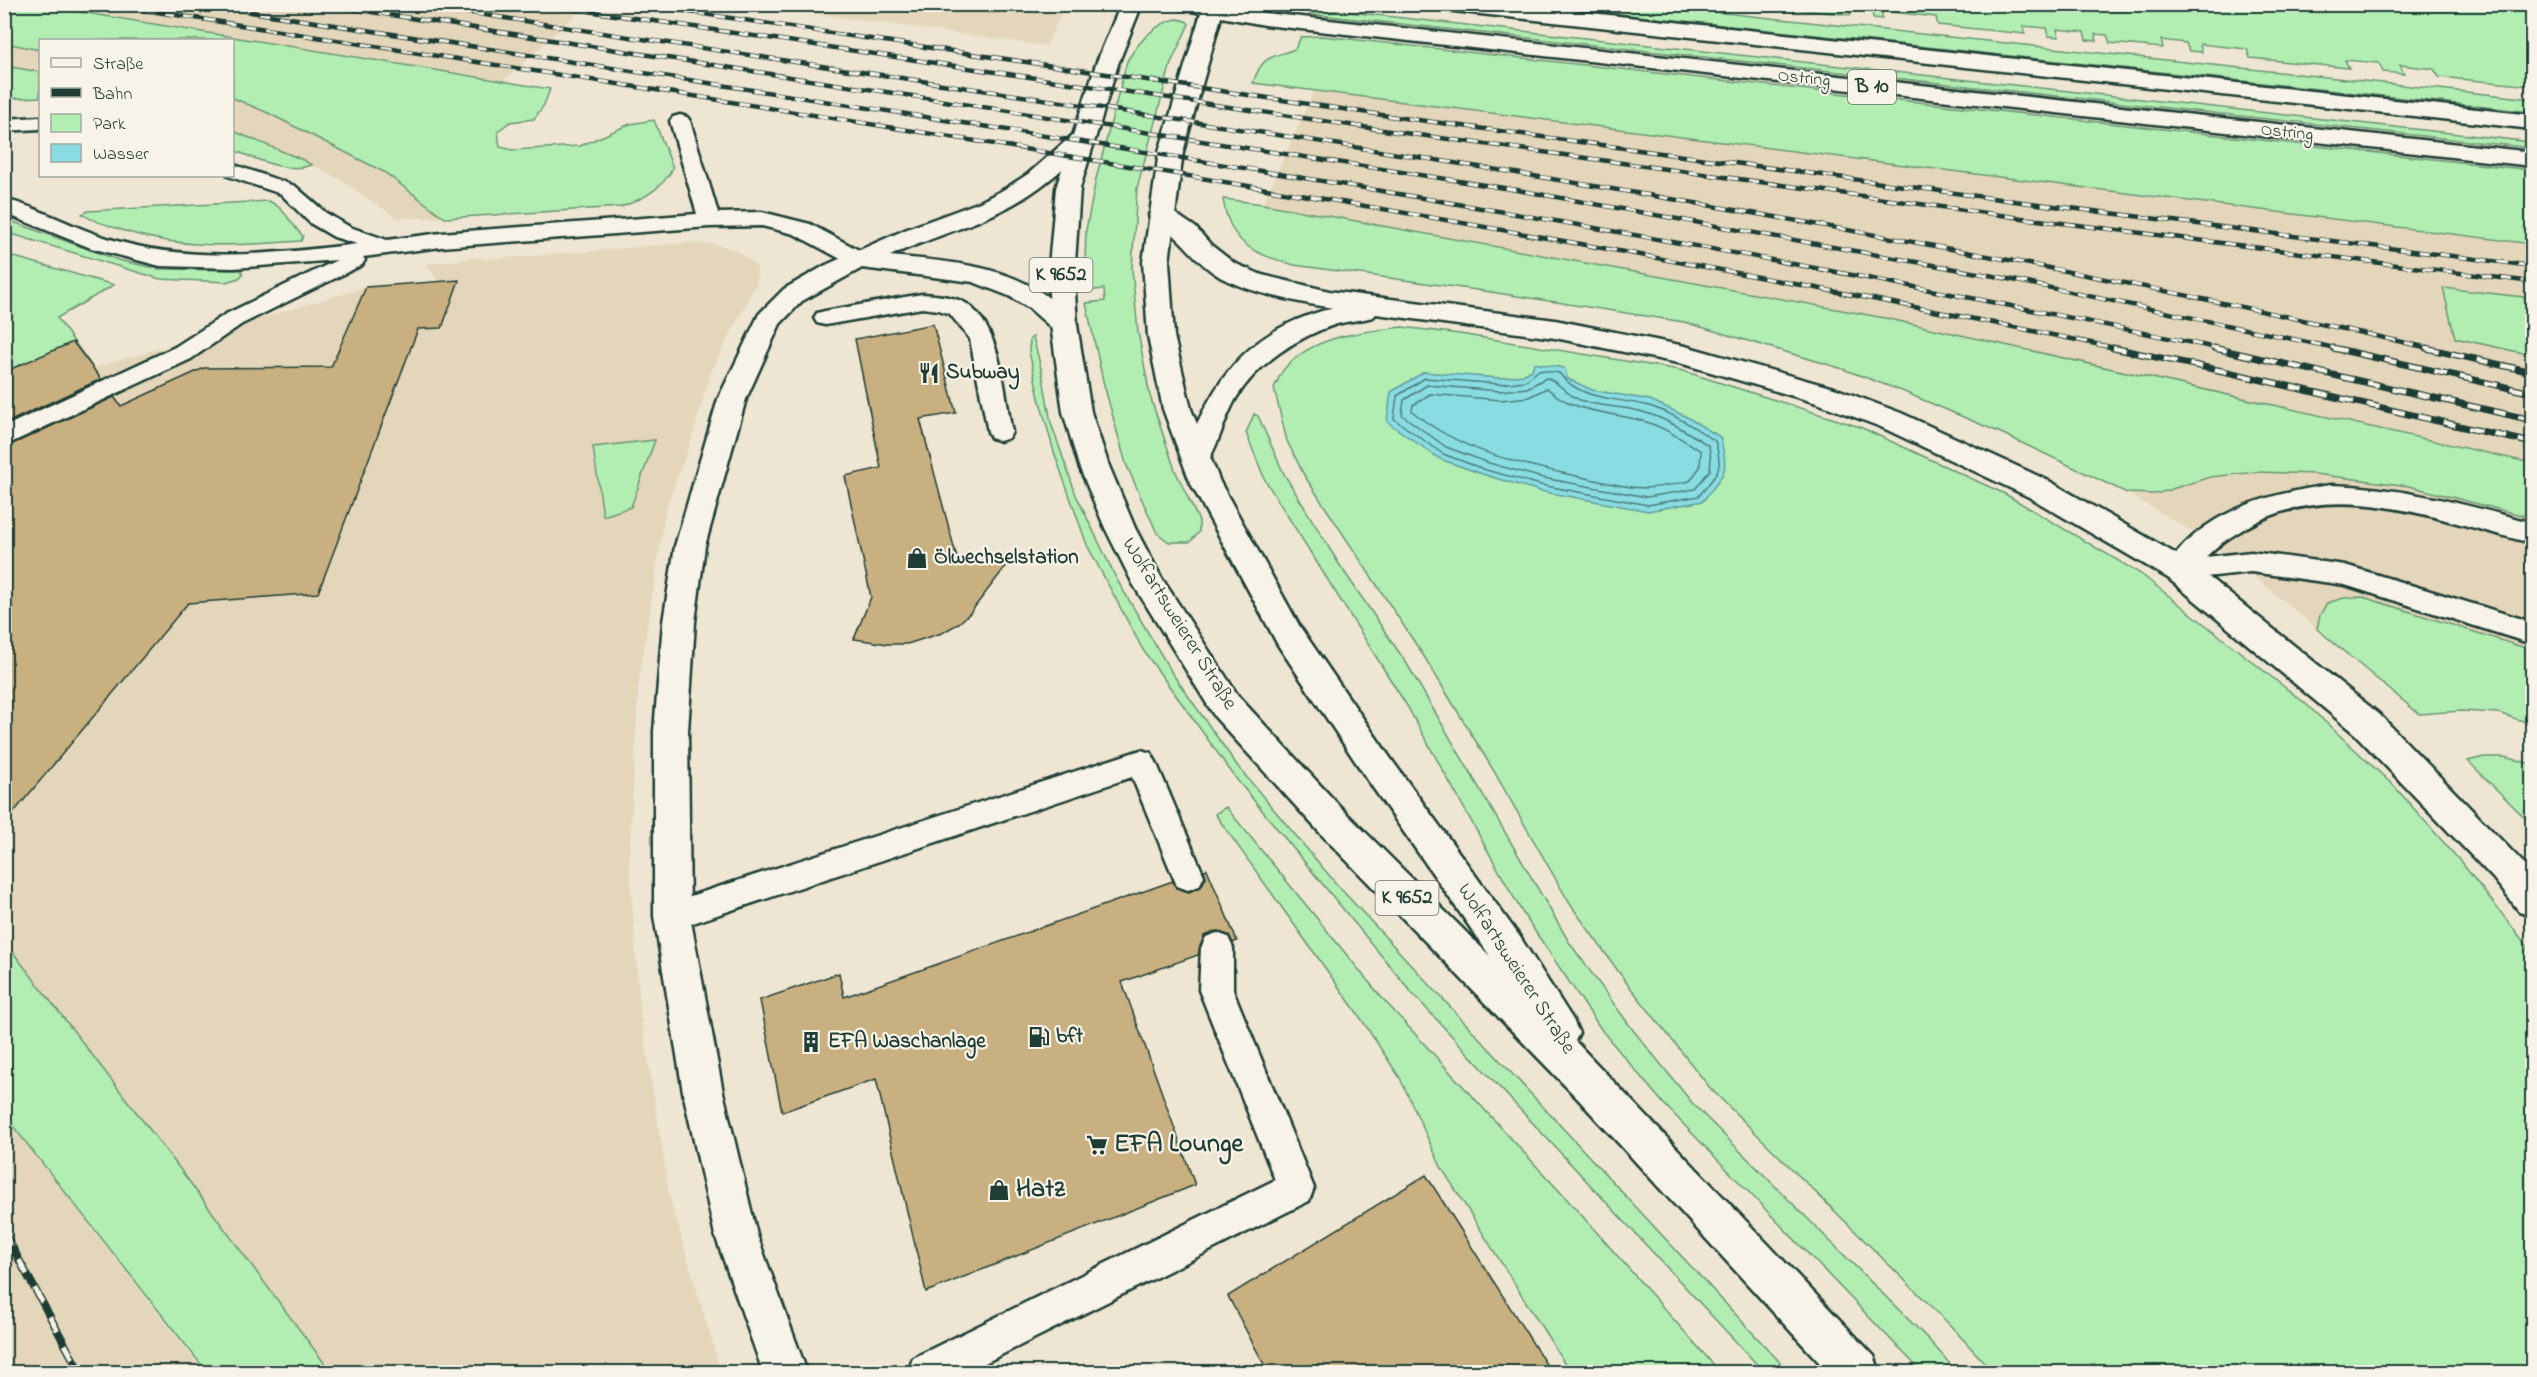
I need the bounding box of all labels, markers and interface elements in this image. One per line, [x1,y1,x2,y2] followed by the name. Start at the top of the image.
[39,39,234,177] legend
[93,52,144,78] text: Straße
[1776,63,1832,96] street label: Ostring
[1848,70,1896,104] road number: B 10
[92,82,132,108] text: Bahn
[93,112,126,138] text: Park
[2259,117,2315,150] street label: Ostring
[93,142,149,168] text: Wasser
[1030,258,1092,292] road number: K 9652
[946,358,1020,390] place label: Subway
[917,361,941,385] restaurant icon: Subway
[1114,532,1245,717] street label: Wolfartsweierer Straße
[934,543,1079,573] place label: Ölwechselstation
[905,546,929,570] shop icon: Ölwechselstation
[1449,878,1583,1061] street label: Wolfartsweierer Straße
[1376,881,1438,915] road number: K 9652
[1056,1022,1084,1052] place label: bft
[1027,1025,1051,1049] fuel station icon: bft
[828,1027,986,1059] place label: EFA Waschanlage
[799,1030,823,1054] building icon: EFA Waschanlage
[1114,1126,1245,1165] place label: EFA Lounge
[1085,1133,1109,1157] supermarket icon: EFA Lounge
[1016,1171,1066,1209] place label: Hatz
[987,1178,1011,1202] shop icon: Hatz

